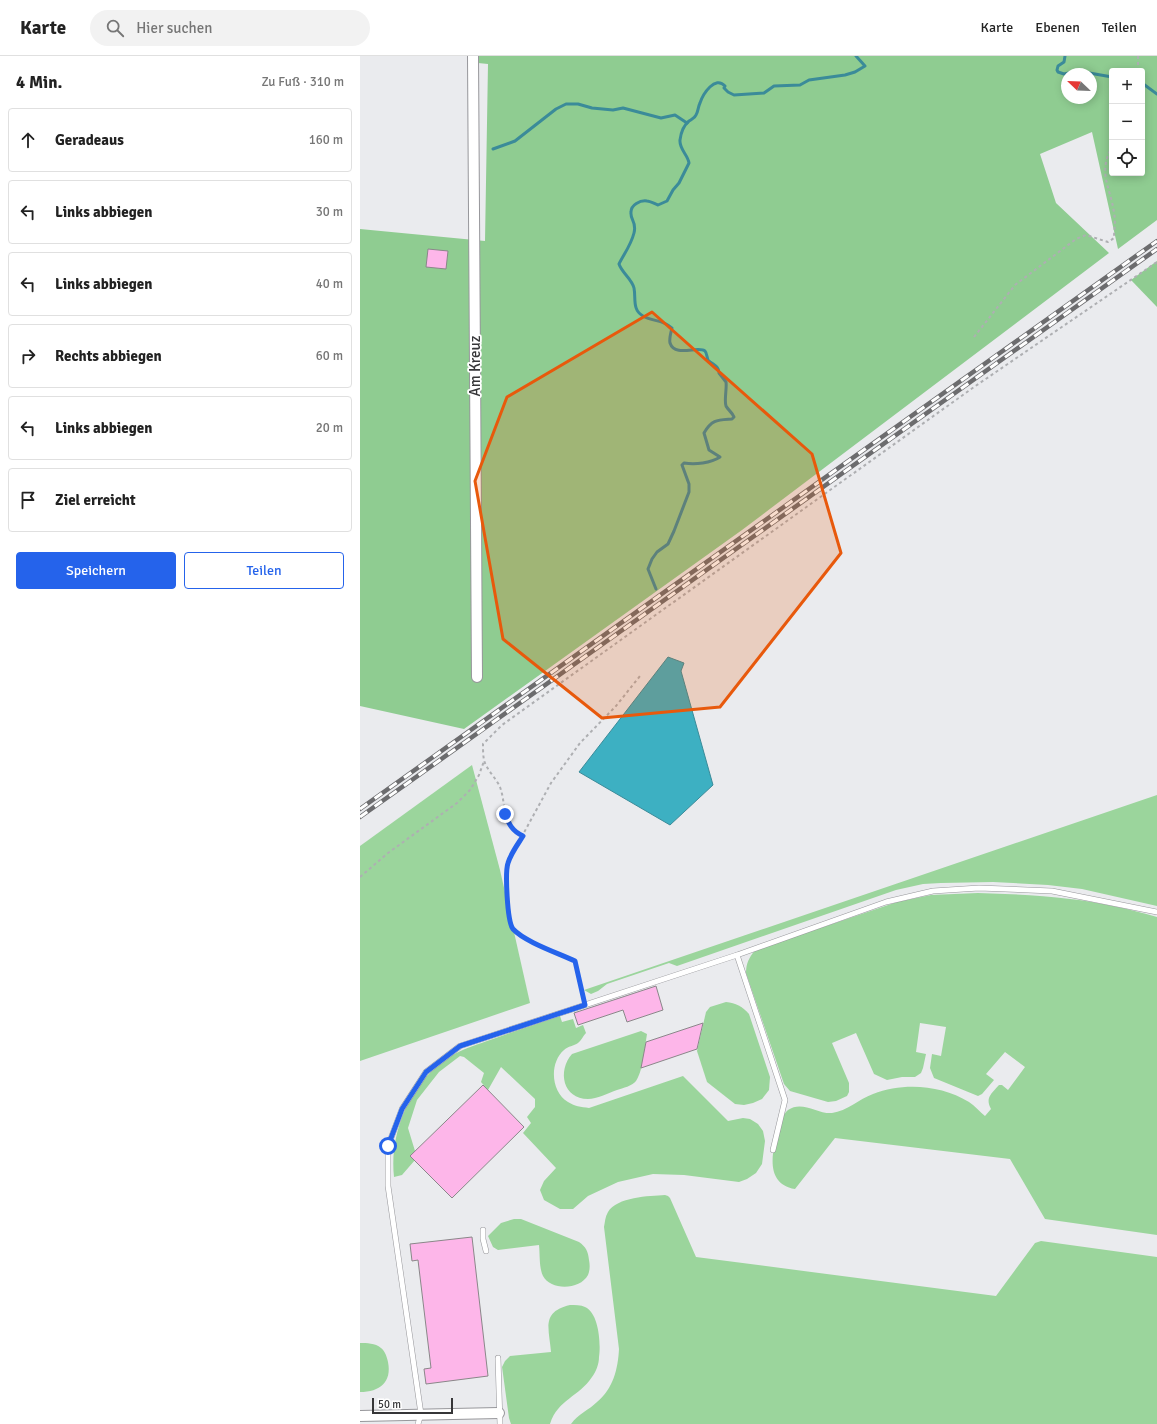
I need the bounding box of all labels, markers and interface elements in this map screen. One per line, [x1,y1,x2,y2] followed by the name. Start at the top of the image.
[90,10,370,46] search box
[20,16,66,40] text: Karte
[104,17,126,39] icon: search
[136,19,212,37] text: Hier suchen
[981,19,1013,36] text: Karte
[1035,19,1080,36] text: Ebenen
[1102,19,1137,36] text: Teilen
[1061,68,1097,104] north arrow
[1109,68,1145,176] map controls
[1109,68,1145,104] button: +
[16,72,62,93] text: 4 Min.
[261,74,344,90] text: Zu Fuß · 310 m
[1109,104,1145,140] button: −
[17,129,39,151] icon: ahead
[55,131,124,149] text: Geradeaus
[309,132,343,148] text: 160 m
[1109,140,1145,176] button: locate
[17,201,39,223] icon: left
[55,203,152,221] text: Links abbiegen
[316,204,343,220] text: 30 m
[17,273,39,295] icon: left
[55,275,152,293] text: Links abbiegen
[316,276,343,292] text: 40 m
[466,335,484,397] street label: Am Kreuz
[17,345,39,367] icon: right
[55,347,162,365] text: Rechts abbiegen
[316,348,343,364] text: 60 m
[17,417,39,439] icon: left
[55,419,152,437] text: Links abbiegen
[316,420,343,436] text: 20 m
[17,489,39,511] icon: arrive
[55,491,136,509] text: Ziel erreicht
[16,552,176,589] button: Speichern
[184,552,344,589] button: Teilen
[496,805,514,823] route end
[379,1137,397,1155] route start
[372,1396,453,1415] scale bar
[378,1398,401,1411] text: 50 m

